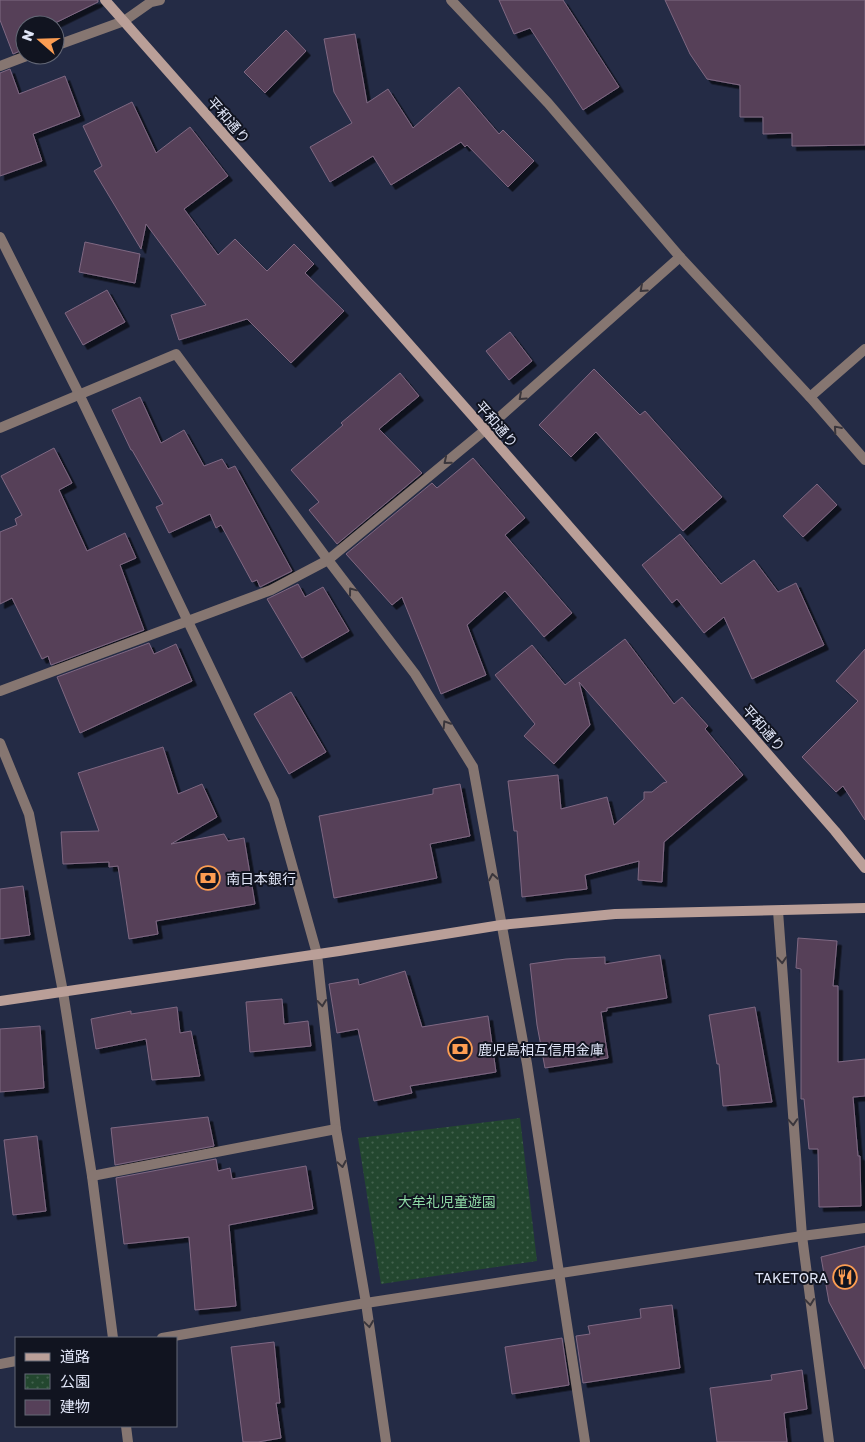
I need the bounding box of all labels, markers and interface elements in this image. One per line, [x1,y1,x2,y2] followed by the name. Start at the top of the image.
[15,15,65,65] north arrow
[18,27,37,43] text: N
[204,93,254,147] street label: 平和通り
[640,283,649,292] one-way arrow
[518,391,527,400] one-way arrow
[472,397,522,451] street label: 平和通り
[834,425,843,434] one-way arrow
[444,455,453,464] one-way arrow
[349,587,358,597] one-way arrow
[739,701,789,755] street label: 平和通り
[442,720,452,729] one-way arrow
[195,865,221,891] bank icon: 南日本銀行
[226,870,296,887] place label: 南日本銀行
[488,872,498,881] one-way arrow
[776,956,787,964] one-way arrow
[316,999,327,1007] one-way arrow
[447,1036,473,1062] bank icon: 鹿児島相互信用金庫
[478,1041,604,1058] place label: 鹿児島相互信用金庫
[788,1118,799,1126] one-way arrow
[336,1159,346,1168] one-way arrow
[398,1193,496,1210] park label: 大牟礼児童遊園
[832,1264,858,1290] restaurant icon: TAKETORA
[755,1269,829,1286] place label: TAKETORA
[804,1298,815,1306] one-way arrow
[363,1320,374,1328] one-way arrow
[15,1337,178,1427] legend
[60,1347,90,1365] text: 道路
[60,1372,90,1390] text: 公園
[60,1397,90,1415] text: 建物

